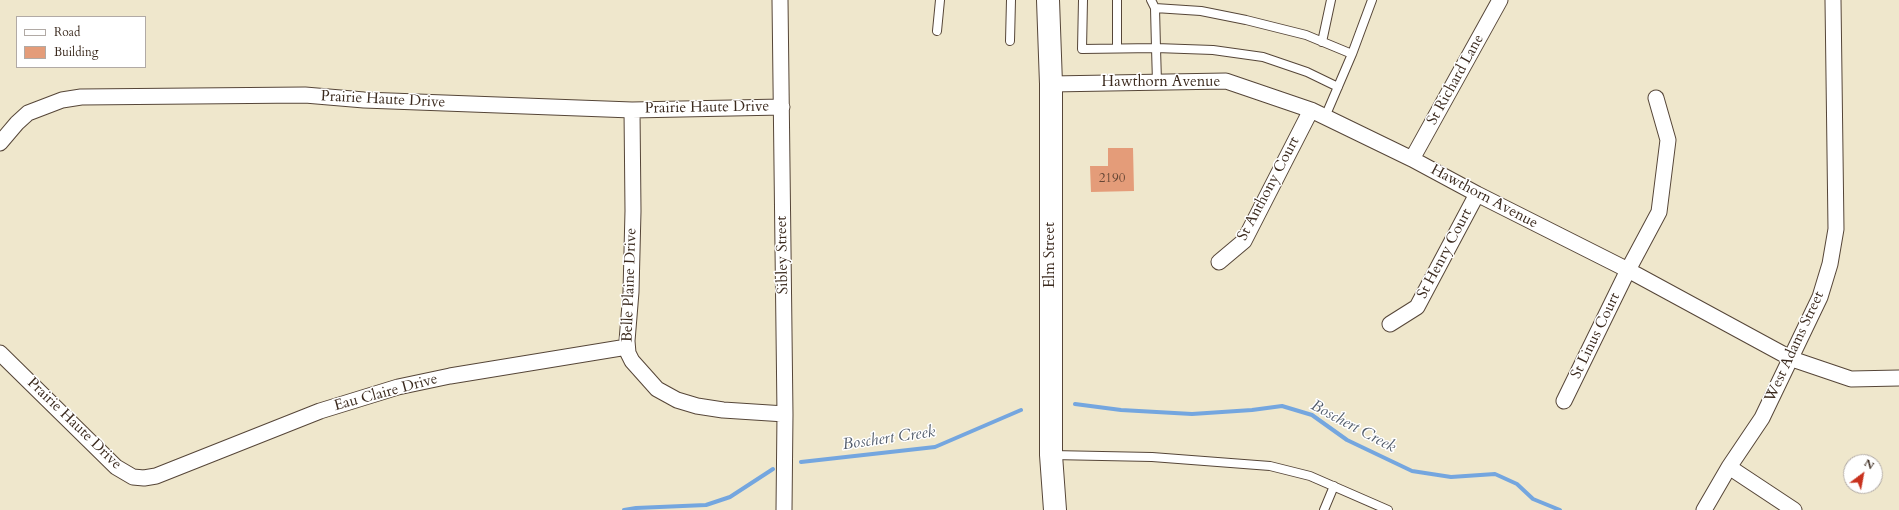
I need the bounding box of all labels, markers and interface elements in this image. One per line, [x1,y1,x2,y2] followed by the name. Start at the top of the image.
[16,16,146,68] legend
[54,24,80,40] text: Road
[1424,32,1488,128] street label: St Richard Lane
[54,44,98,60] text: Building
[1102,74,1220,92] street label: Hawthorn Avenue
[320,88,446,112] street label: Prairie Haute Drive
[645,98,769,118] street label: Prairie Haute Drive
[1234,134,1304,244] street label: St Anthony Court
[1427,161,1541,233] street label: Hawthorn Avenue
[1099,171,1125,187] house number: 2190
[1414,206,1476,302] street label: St Henry Court
[773,216,793,294] street label: Sibley Street
[1042,222,1060,288] street label: Elm Street
[619,227,641,343] street label: Belle Plaine Drive
[1761,289,1829,405] street label: West Adams Street
[1567,290,1625,382] street label: St Linus Court
[332,371,440,415] street label: Eau Claire Drive
[23,374,125,474] street label: Prairie Haute Drive
[1307,397,1399,457] water label: Boschert Creek
[841,423,937,455] water label: Boschert Creek
[1843,454,1883,494] north arrow
[1861,455,1877,473] text: N

